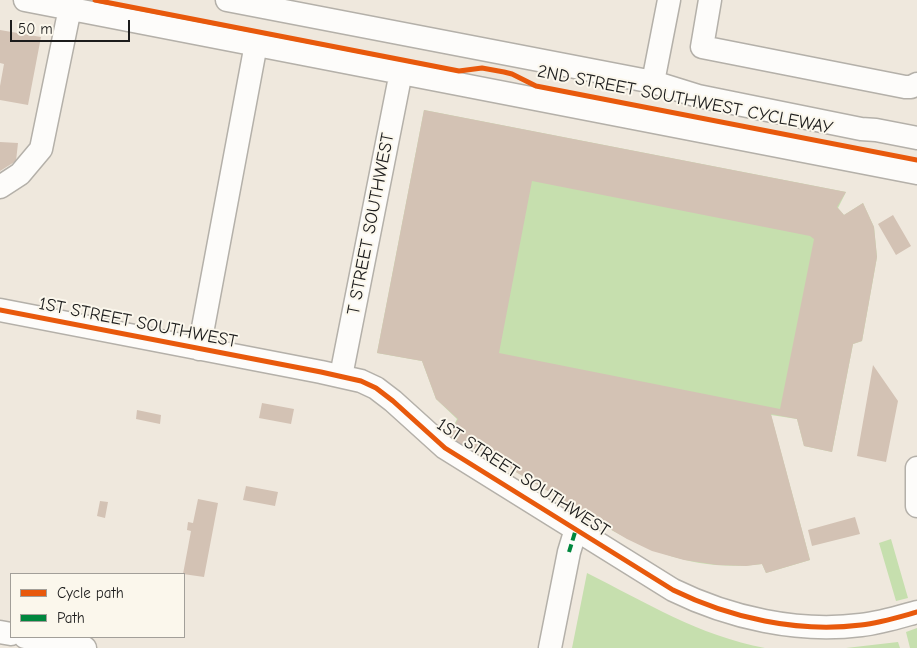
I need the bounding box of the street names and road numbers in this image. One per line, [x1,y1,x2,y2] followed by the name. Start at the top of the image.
[535,61,835,139] street label: 2ND STREET SOUTHWEST CYCLEWAY
[343,131,399,317] street label: T STREET SOUTHWEST
[37,293,239,353] street label: 1ST STREET SOUTHWEST
[432,414,614,542] street label: 1ST STREET SOUTHWEST

